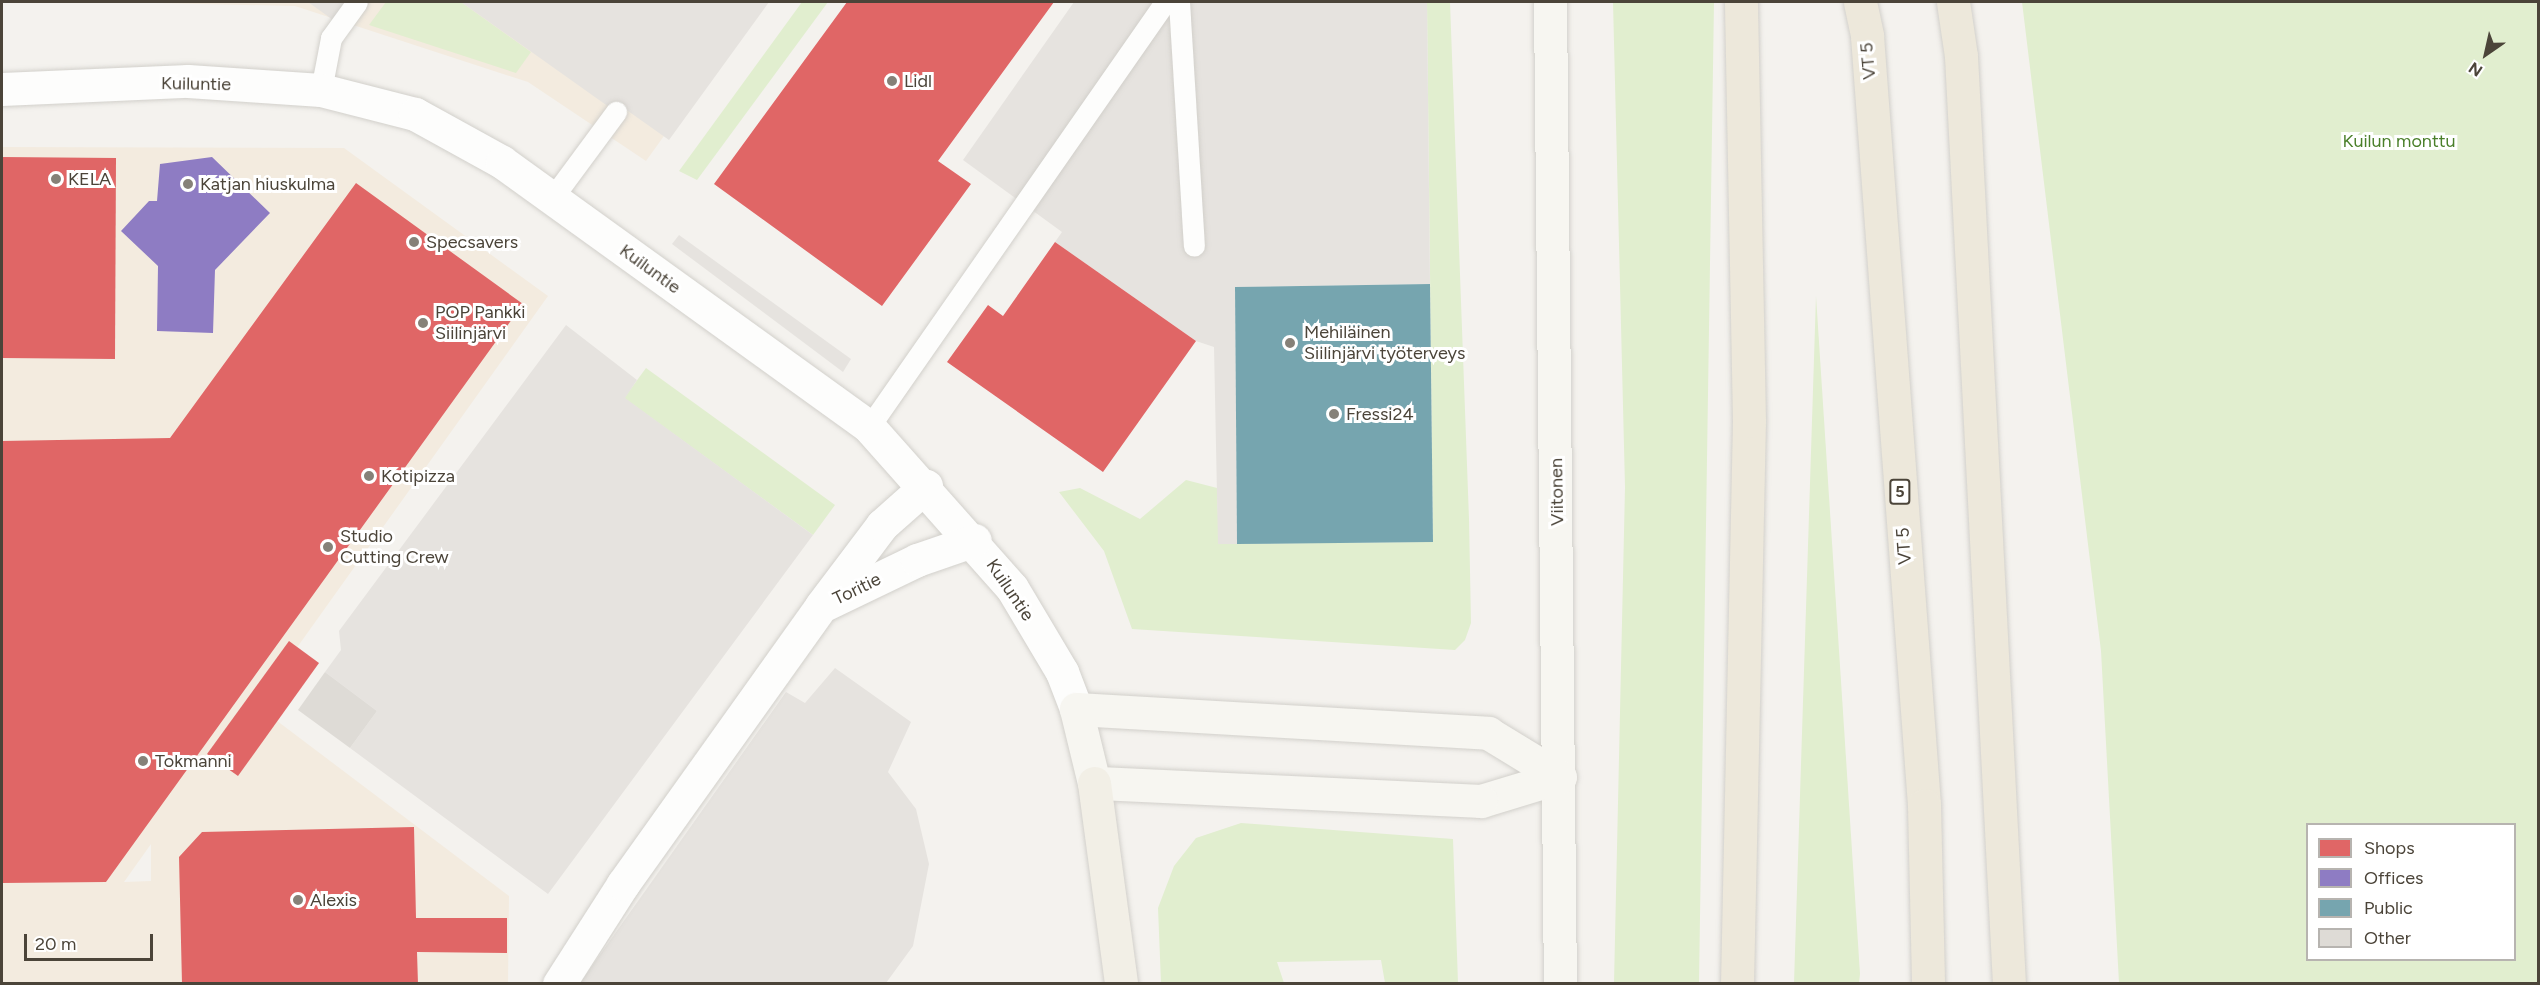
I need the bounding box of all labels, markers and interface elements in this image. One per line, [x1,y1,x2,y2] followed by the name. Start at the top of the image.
[2456,24,2516,84] north arrow
[1856,42,1880,80] street label: VT 5
[2465,58,2486,81] text: N
[904,70,932,92] place label: Lidl
[161,73,231,95] street label: Kuiluntie
[885,74,899,88] marker: Lidl
[2342,130,2456,152] park label: Kuilun monttu
[68,168,111,190] place label: KELA
[49,172,63,186] marker: KELA
[200,173,335,195] place label: Katjan hiuskulma
[181,177,195,191] marker: Katjan hiuskulma
[426,231,518,253] place label: Specsavers
[407,235,421,249] marker: Specsavers
[615,240,685,298] street label: Kuiluntie
[435,302,525,344] place label: POP Pankki Siilinjärvi
[416,316,430,330] marker: POP Pankki Siilinjärvi
[1304,322,1465,364] place label: Mehiläinen Siilinjärvi työterveys
[1281,334,1299,352] marker: Mehiläinen Siilinjärvi työterveys
[1346,403,1414,425] place label: Fressi24
[1327,407,1341,421] marker: Fressi24
[1546,458,1568,526] street label: Viitonen
[381,465,455,487] place label: Kotipizza
[362,469,376,483] marker: Kotipizza
[1888,479,1912,505] road number: 5
[340,526,449,568] place label: Studio Cutting Crew
[1892,527,1916,565] street label: VT 5
[321,540,335,554] marker: Studio Cutting Crew
[981,555,1039,625] street label: Kuiluntie
[830,568,884,610] street label: Toritie
[155,750,232,772] place label: Tokmanni
[136,754,150,768] marker: Tokmanni
[2306,823,2516,961] legend
[2364,837,2415,859] text: Shops
[2364,867,2423,889] text: Offices
[310,889,357,911] place label: Alexis
[291,893,305,907] marker: Alexis
[2364,897,2413,919] text: Public
[27,922,156,960] scale bar
[2364,927,2411,949] text: Other
[35,933,76,955] text: 20 m

